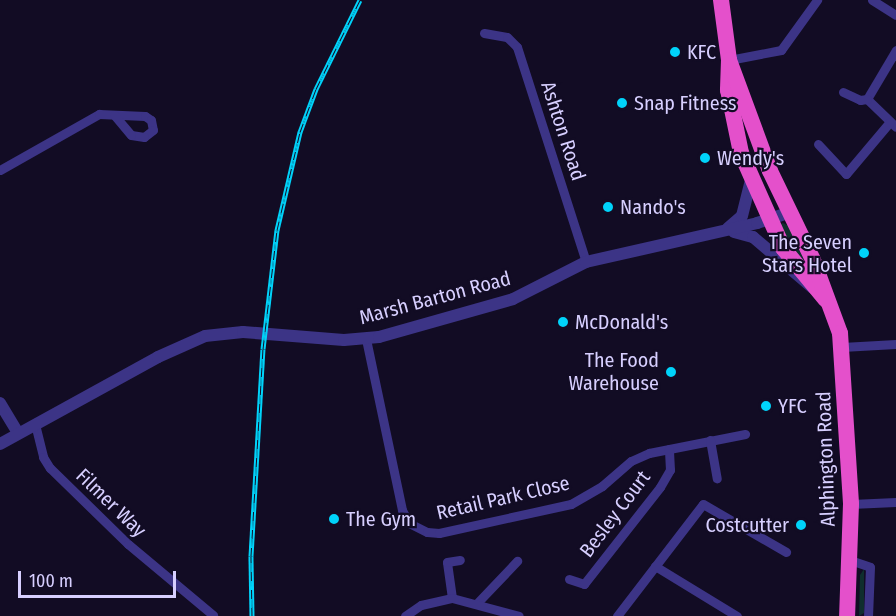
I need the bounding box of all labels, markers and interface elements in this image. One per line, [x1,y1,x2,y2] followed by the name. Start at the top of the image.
[687,40,716,64] place label: KFC
[668,45,682,59] marker: KFC
[536,78,590,184] street label: Ashton Road
[634,91,737,115] place label: Snap Fitness
[615,96,629,110] marker: Snap Fitness
[717,146,784,170] place label: Wendy's
[698,151,712,165] marker: Wendy's
[620,195,686,219] place label: Nando's
[601,200,615,214] marker: Nando's
[762,230,852,277] place label: The Seven Stars Hotel
[857,246,871,260] marker: The Seven Stars Hotel
[357,266,513,330] street label: Marsh Barton Road
[575,310,668,334] place label: McDonald's
[556,315,570,329] marker: McDonald's
[569,348,659,395] place label: The Food Warehouse
[664,365,678,379] marker: The Food Warehouse
[812,391,840,527] street label: Alphington Road
[778,394,807,418] place label: YFC
[759,399,773,413] marker: YFC
[71,464,151,542] street label: Filmer Way
[575,466,655,562] street label: Besley Court
[434,471,572,525] street label: Retail Park Close
[346,507,416,531] place label: The Gym
[327,512,341,526] marker: The Gym
[705,513,789,537] place label: Costcutter
[794,518,808,532] marker: Costcutter
[21,559,178,597] scale bar
[29,570,73,592] text: 100 m

